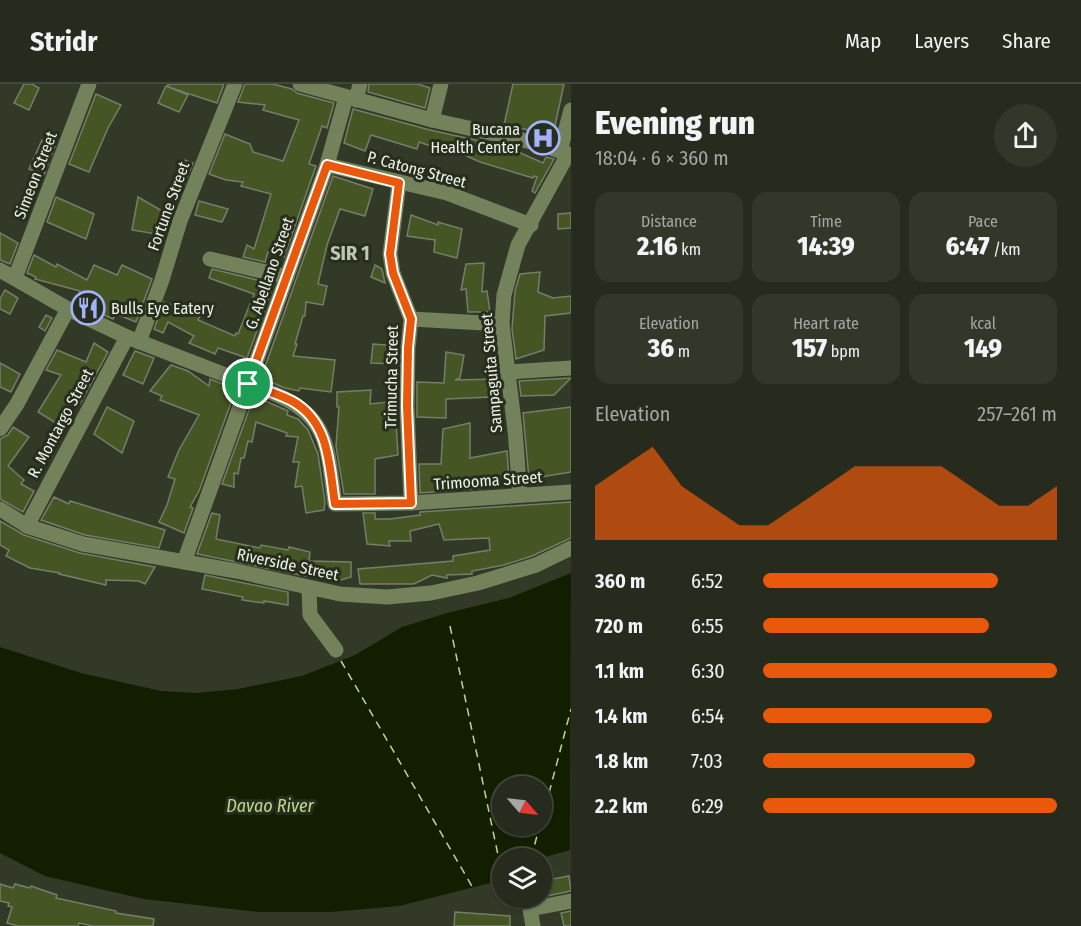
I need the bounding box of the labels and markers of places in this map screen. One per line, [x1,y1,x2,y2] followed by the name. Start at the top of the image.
[431,120,520,157] place label: Bucana Health Center
[525,120,561,156] hospital icon: Bucana Health Center
[70,290,106,326] restaurant icon: Bulls Eye Eatery
[111,299,215,318] place label: Bulls Eye Eatery
[222,358,273,409] pin

